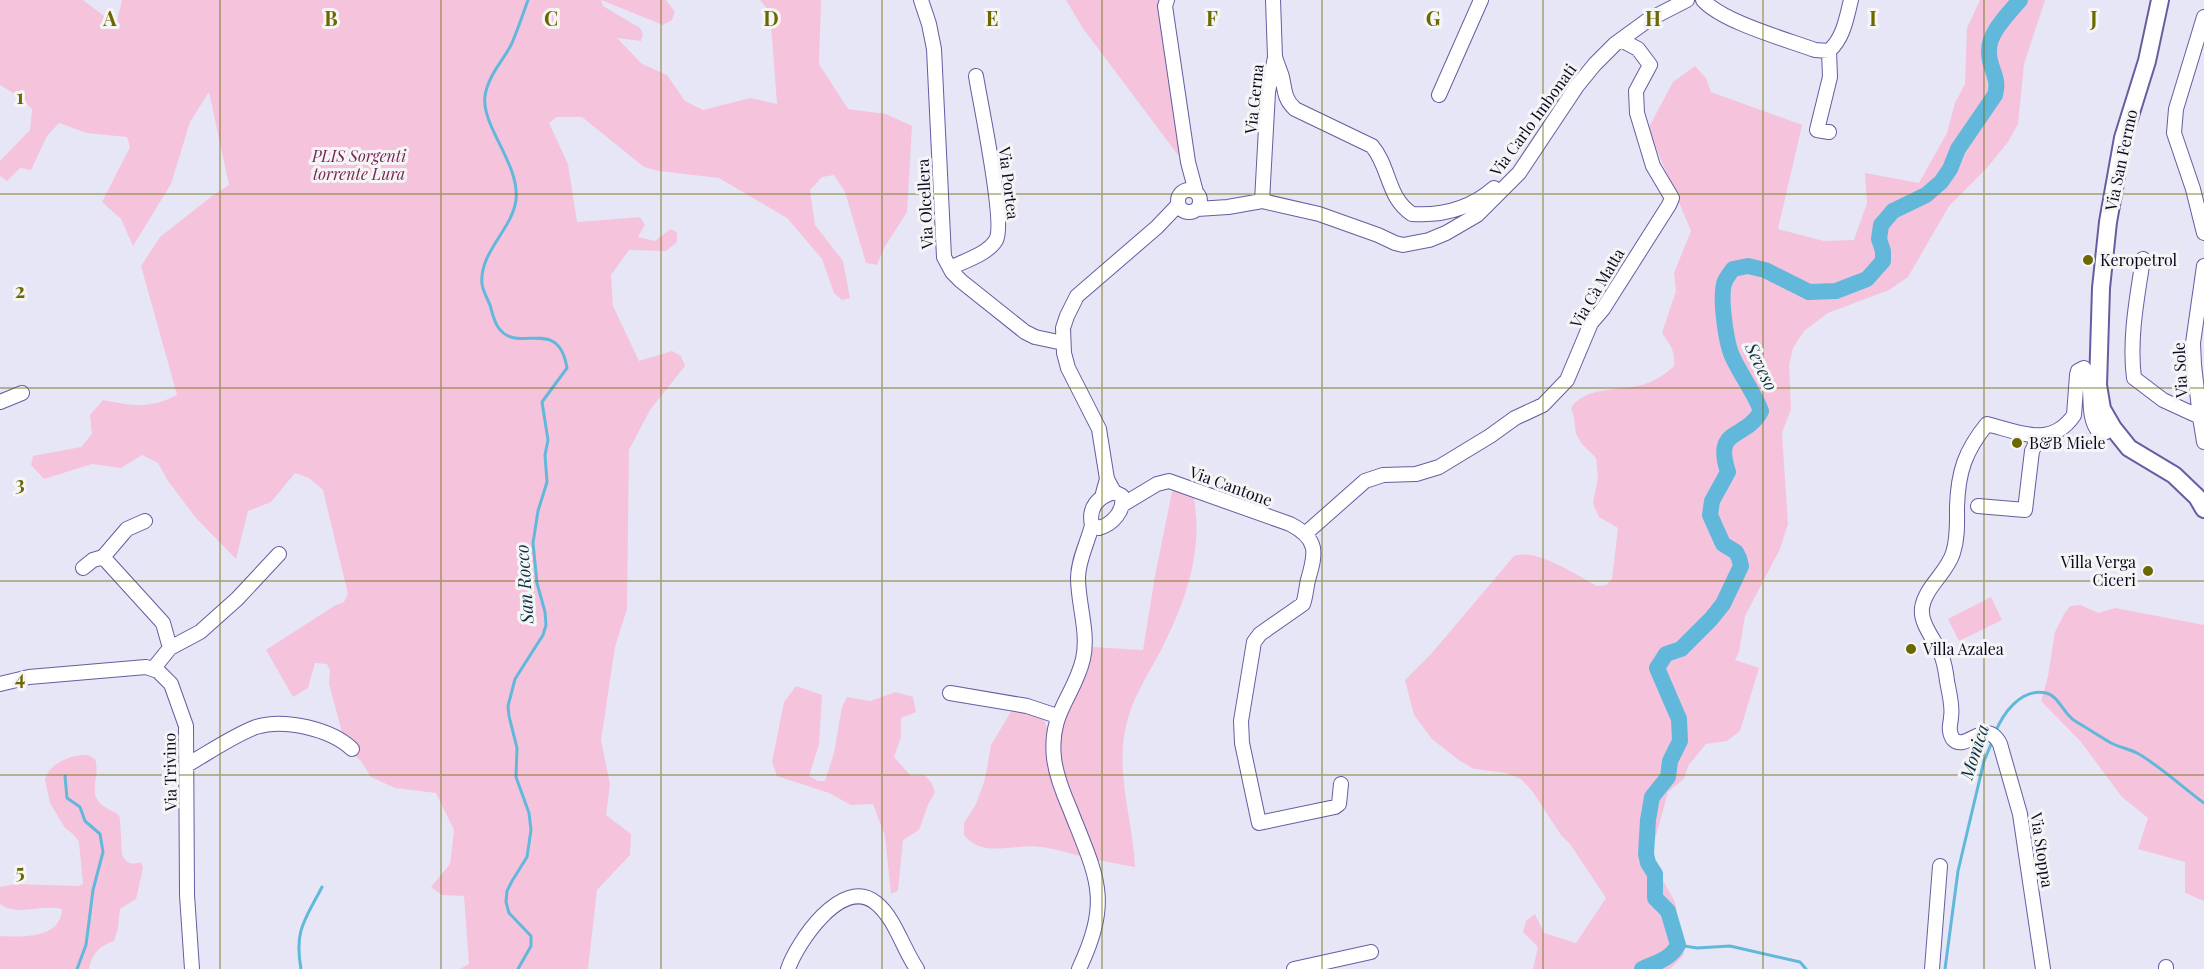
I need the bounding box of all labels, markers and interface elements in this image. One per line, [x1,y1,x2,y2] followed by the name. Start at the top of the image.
[102,4,117,31] text: A
[324,4,338,31] text: B
[544,4,558,31] text: C
[763,4,779,31] text: D
[986,4,998,31] text: E
[1206,4,1218,31] text: F
[1426,4,1441,31] text: G
[1645,4,1661,31] text: H
[1869,4,1877,31] text: I
[2089,4,2098,31] text: J
[1484,59,1581,181] street label: Via Carlo Imbonati
[1239,63,1268,136] street label: Via Gerna
[16,82,24,109] text: 1
[2099,107,2142,214] street label: Via San Fermo
[995,144,1024,220] street label: Via Portea
[311,145,407,184] park label: PLIS Sorgenti torrente Lura
[912,158,937,251] street label: Via Olcellera
[1564,244,1629,332] street label: Via Cà Matta
[2100,249,2178,270] place label: Keropetrol
[2081,253,2095,267] marker: Keropetrol
[15,276,25,303] text: 2
[1740,338,1784,395] water label: Seveso
[2168,342,2191,399] street label: Via Sole
[2029,432,2106,453] place label: B&B Miele
[2010,436,2024,450] marker: B&B Miele
[1186,460,1275,510] street label: Via Cantone
[15,469,25,496] text: 3
[509,543,539,626] water label: San Rocco
[2060,551,2136,590] place label: Villa Verga Ciceri
[2141,564,2155,578] marker: Villa Verga Ciceri
[1922,638,2004,659] place label: Villa Azalea
[1904,642,1918,656] marker: Villa Azalea
[15,663,25,690] text: 4
[1954,721,1994,783] water label: Monica
[158,732,181,812] street label: Via Trivino
[2026,810,2059,889] street label: Via Stoppa
[15,857,25,884] text: 5

